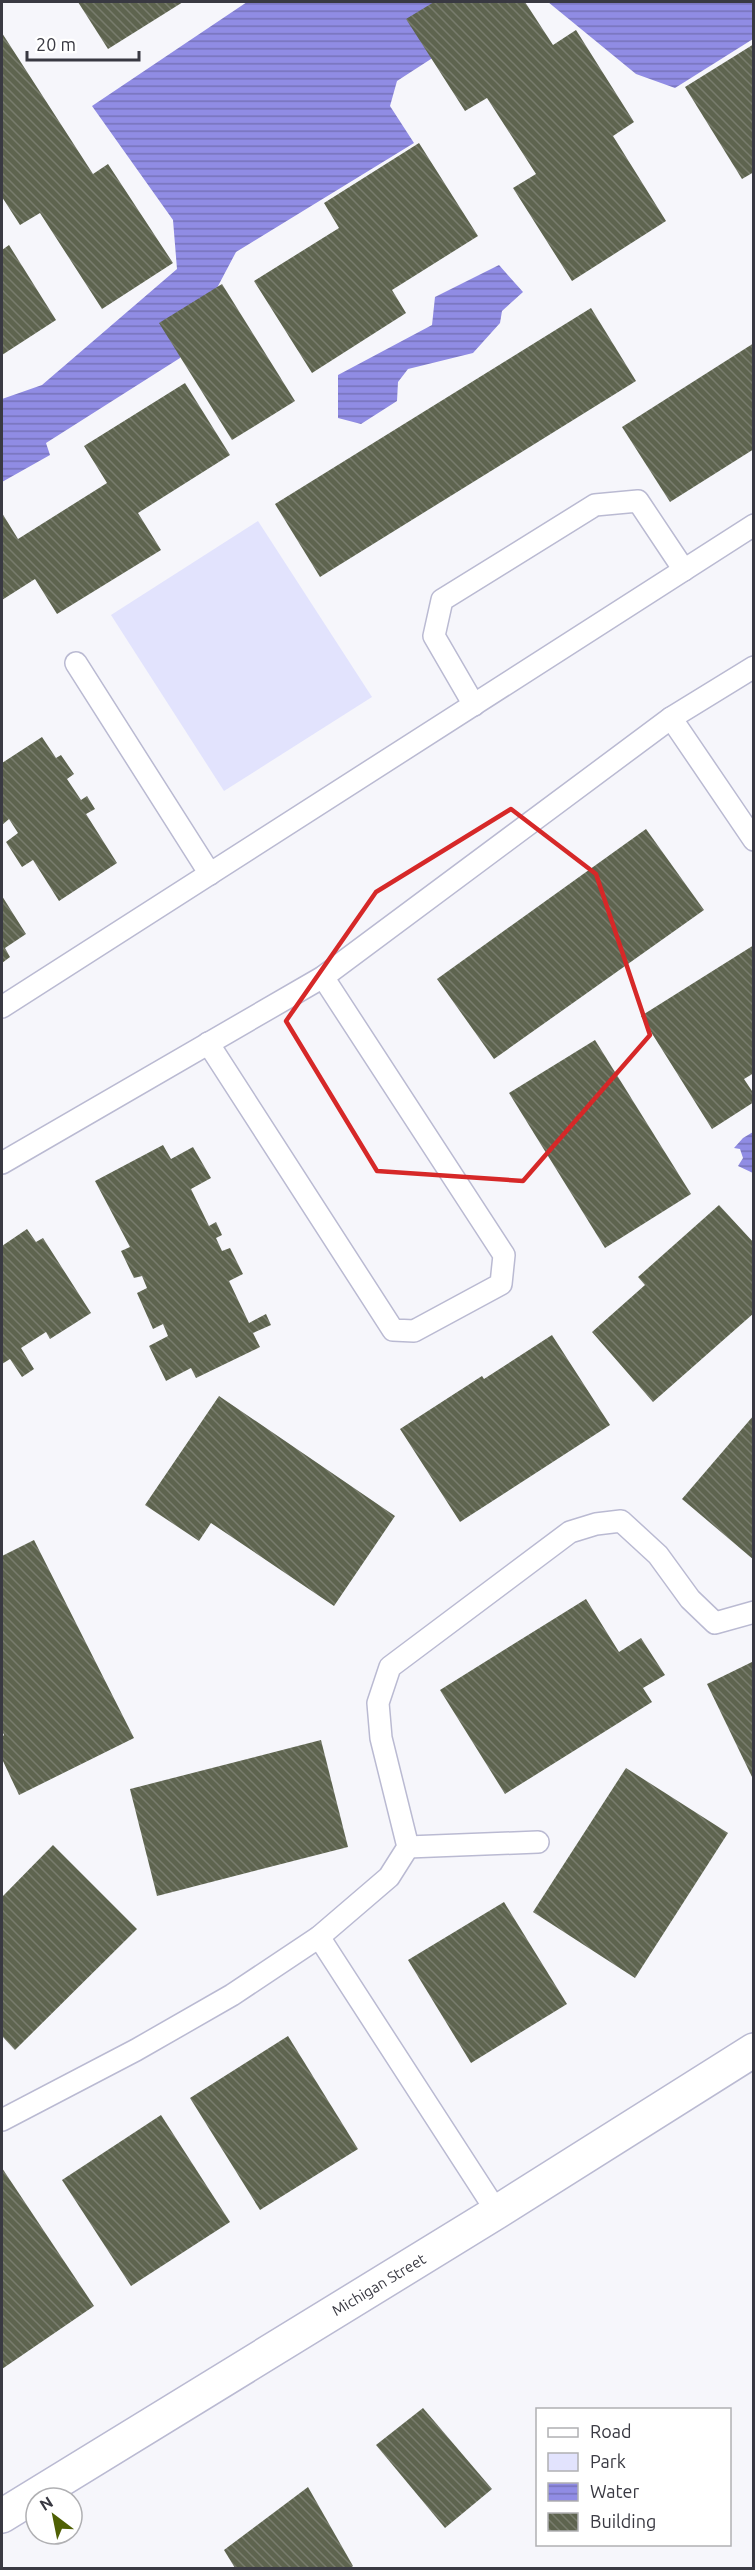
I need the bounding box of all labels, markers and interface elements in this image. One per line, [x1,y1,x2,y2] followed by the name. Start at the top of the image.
[27,24,140,62] scale bar
[36,34,76,54] text: 20 m
[329,2250,429,2319] street label: Michigan Street
[536,2408,731,2546] legend
[590,2421,632,2441] text: Road
[590,2451,626,2471] text: Park
[590,2481,640,2501] text: Water
[24,2486,84,2546] north arrow
[36,2492,56,2514] text: N
[590,2511,656,2531] text: Building

